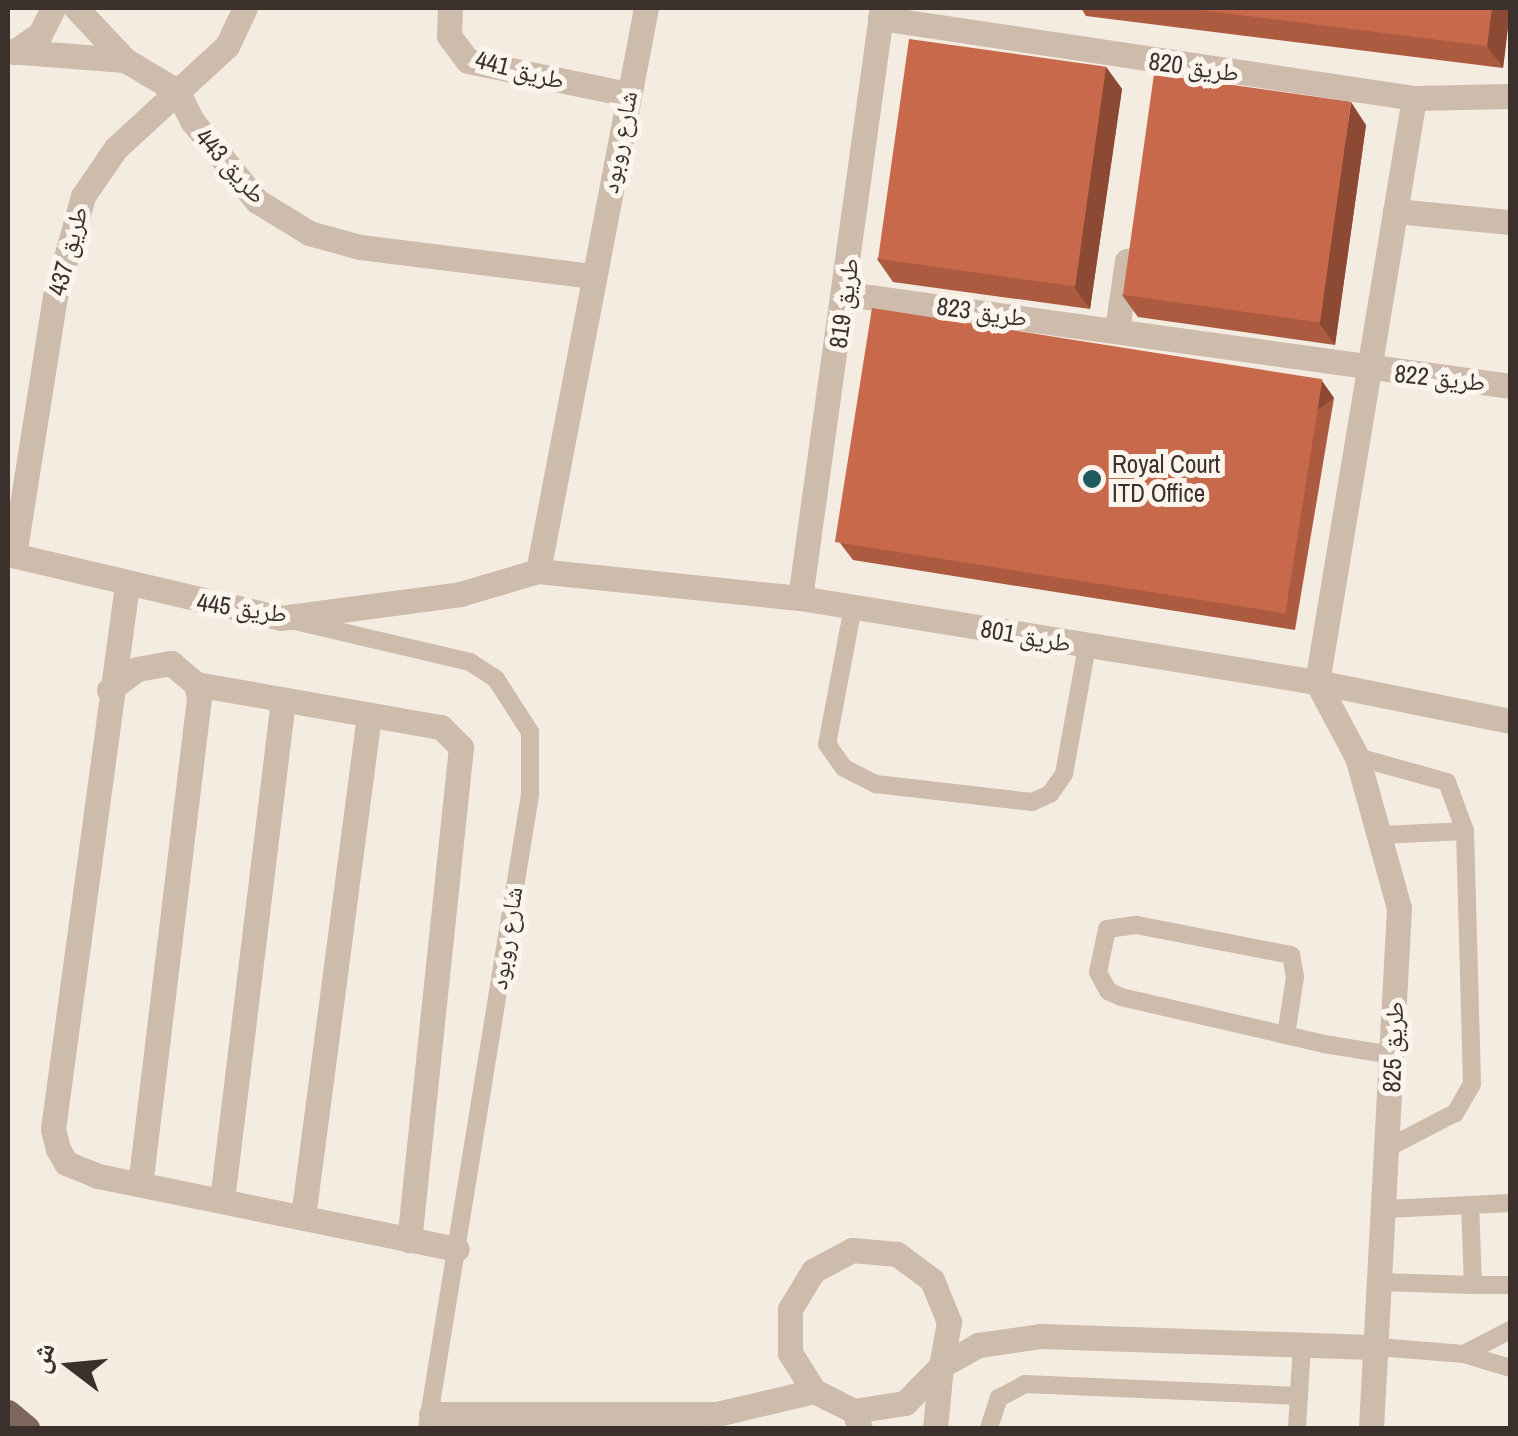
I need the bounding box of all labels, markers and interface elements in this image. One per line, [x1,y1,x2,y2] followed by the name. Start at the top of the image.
[472,44,568,96] street label: طريق 441
[1147,46,1241,88] street label: طريق 820
[594,88,644,196] street label: شارع روبود
[189,122,273,210] street label: طريق 443
[42,203,94,299] street label: طريق 437
[823,256,865,350] street label: طريق 819
[935,291,1029,333] street label: طريق 823
[1393,358,1487,398] street label: طريق 822
[1112,450,1220,509] place label: Royal Court ITD Office
[1081,468,1103,490] marker: Royal Court ITD Office
[195,587,289,629] street label: طريق 445
[979,613,1073,659] street label: طريق 801
[483,885,529,991] street label: شارع روبود
[1376,1001,1410,1093] street label: طريق 825
[20,1316,120,1416] north arrow
[19,1338,64,1377] text: ش

